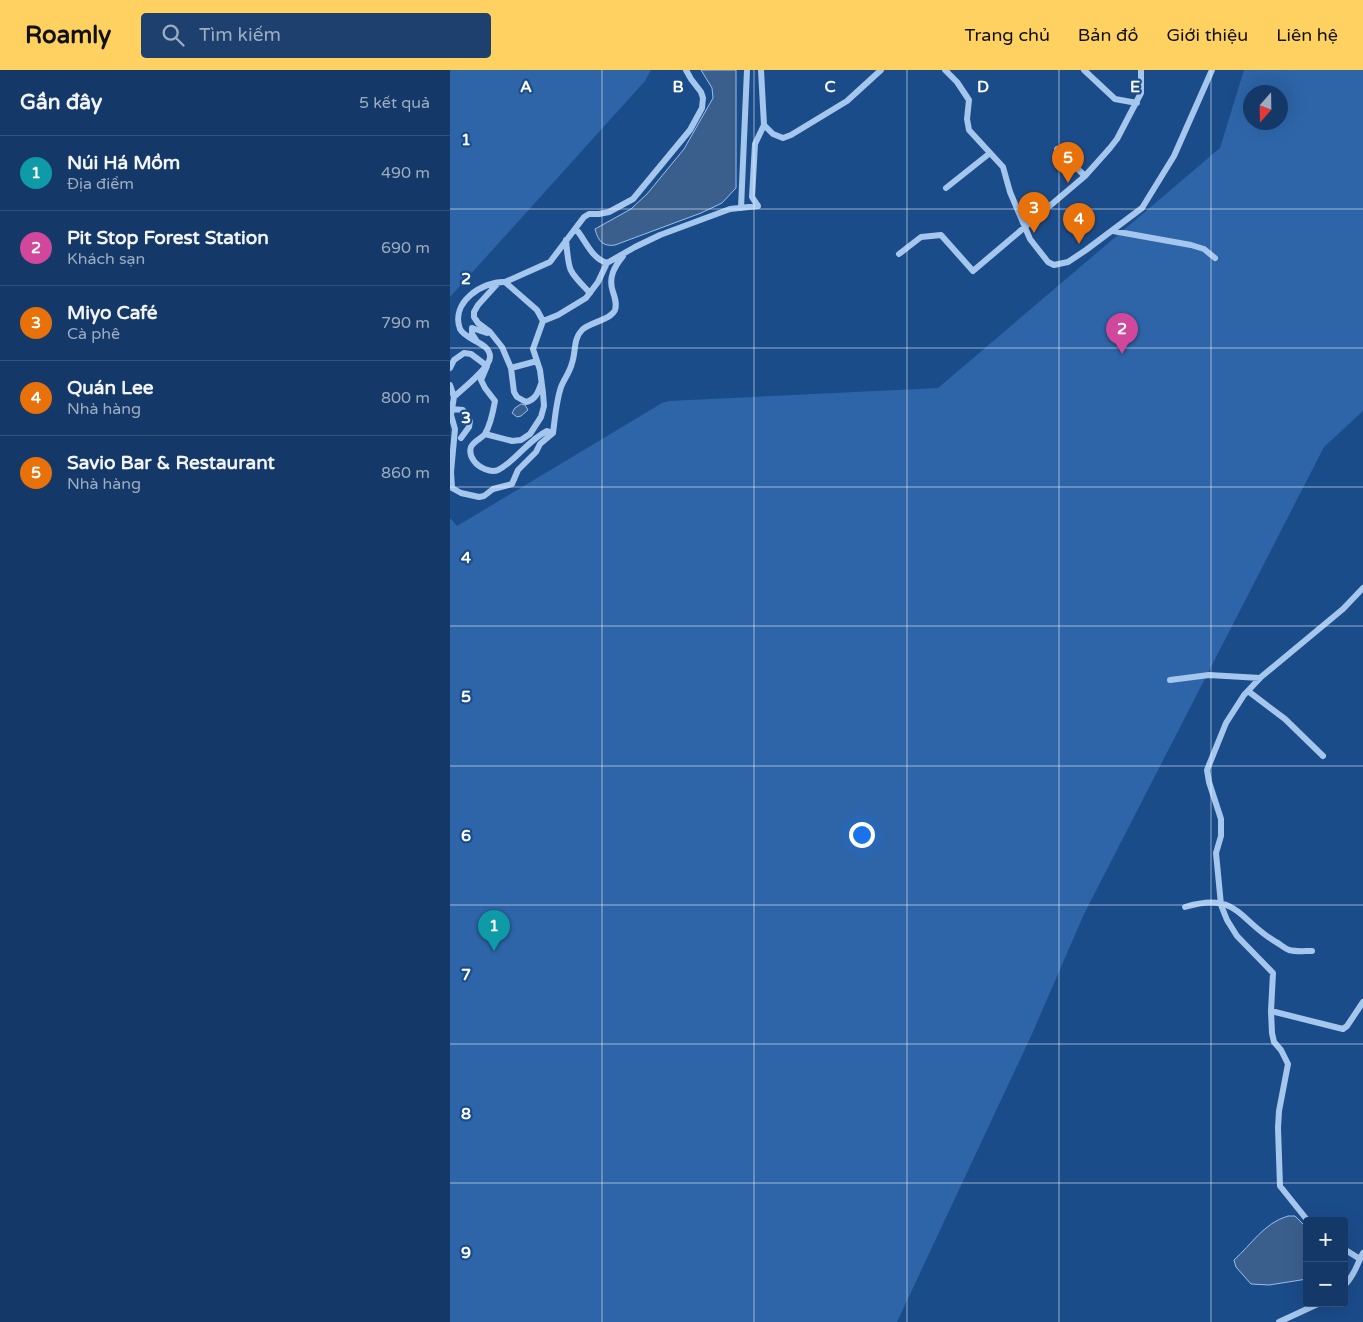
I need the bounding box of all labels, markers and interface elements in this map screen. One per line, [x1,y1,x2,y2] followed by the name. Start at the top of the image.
[141,13,491,58] search box
[25,21,111,50] text: Roamly
[159,21,187,49] icon: search
[199,24,281,46] text: Tìm kiếm
[965,24,1050,46] text: Trang chủ
[1078,24,1138,46] text: Bản đồ
[1166,24,1248,46] text: Giới thiệu
[1276,24,1338,46] text: Liên hệ
[520,77,532,97] text: A
[672,77,684,97] text: B
[824,77,836,97] text: C
[977,77,989,97] text: D
[1130,77,1140,97] text: E
[1243,85,1288,130] north arrow
[20,90,102,115] text: Gần đây
[359,93,430,113] text: 5 kết quả
[461,130,471,150] text: 1
[1052,142,1084,183] pin: 5
[67,152,180,174] text: Núi Há Mồm
[31,163,41,183] text: 1
[381,163,430,183] text: 490 m
[67,174,134,194] text: Địa điểm
[1018,192,1050,233] pin: 3
[1063,203,1095,244] pin: 4
[67,227,269,249] text: Pit Stop Forest Station
[31,238,41,258] text: 2
[381,238,430,258] text: 690 m
[67,249,145,269] text: Khách sạn
[461,269,471,289] text: 2
[67,302,158,324] text: Miyo Café
[31,313,41,333] text: 3
[381,313,430,333] text: 790 m
[1106,313,1138,354] pin: 2
[67,324,120,344] text: Cà phê
[67,377,154,399] text: Quán Lee
[31,388,41,408] text: 4
[381,388,430,408] text: 800 m
[67,399,141,419] text: Nhà hàng
[461,408,471,428] text: 3
[67,452,275,474] text: Savio Bar & Restaurant
[31,463,41,483] text: 5
[381,463,430,483] text: 860 m
[67,474,141,494] text: Nhà hàng
[461,548,471,568] text: 4
[461,687,471,707] text: 5
[849,822,875,848] your location
[461,826,471,846] text: 6
[478,910,510,951] pin: 1
[461,965,471,985] text: 7
[461,1104,471,1124] text: 8
[1303,1217,1348,1307] map controls
[1303,1217,1348,1262] button: +
[461,1243,471,1263] text: 9
[1303,1262,1348,1307] button: −

